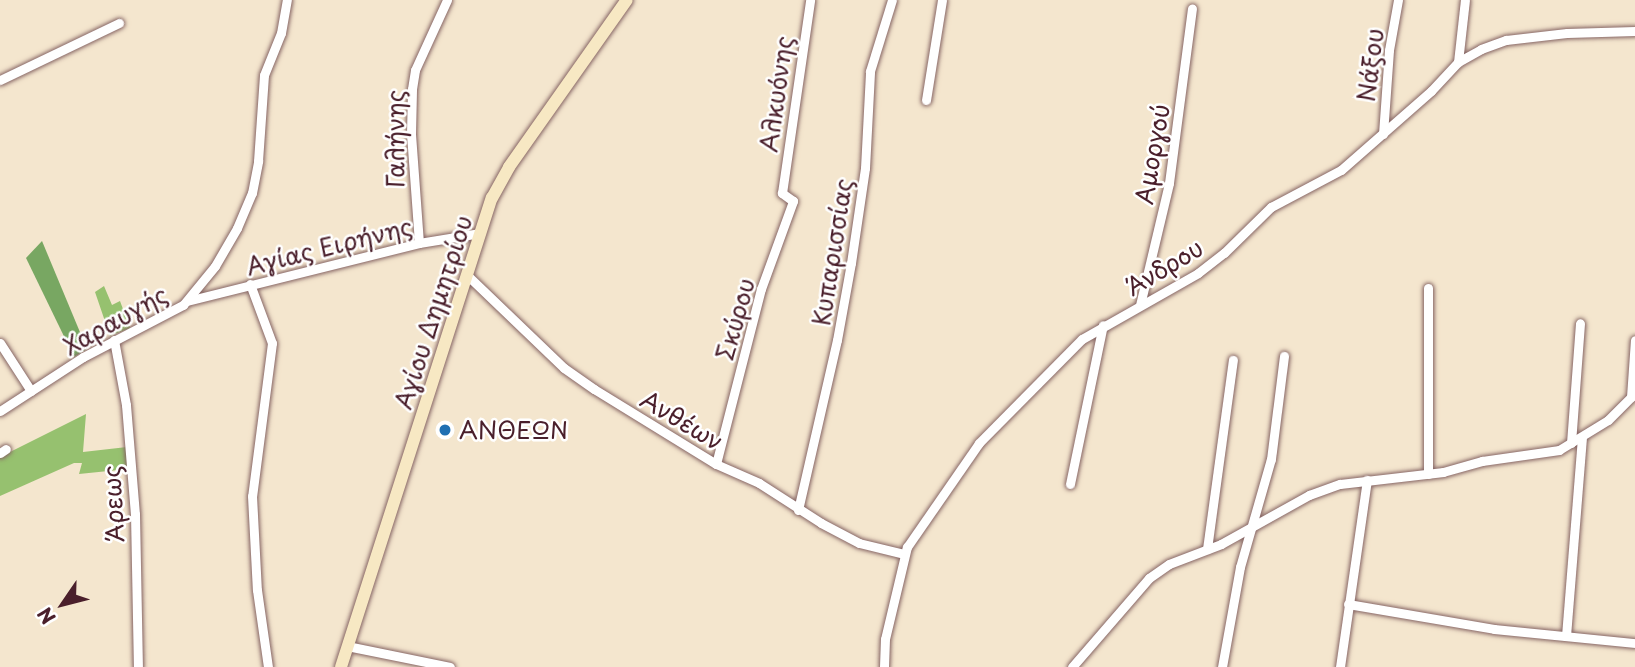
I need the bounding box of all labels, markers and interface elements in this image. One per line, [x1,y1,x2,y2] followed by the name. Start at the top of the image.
[1351,27,1389,103] street label: Νάξου
[754,34,798,154] street label: Αλκυόνης
[381,90,409,188] street label: Γαλήνης
[1129,102,1175,206] street label: Αμοργού
[806,176,858,328] street label: Κυπαρισσίας
[243,211,415,281] street label: Αγίας Ειρήνης
[388,212,478,412] street label: Αγίου Δημητρίου
[1120,233,1208,301] street label: Άνδρου
[710,275,760,363] street label: Σκύρου
[58,280,172,360] street label: Χαραυγής
[636,384,728,456] street label: Ανθέων
[459,416,568,444] place label: ΑΝΘΕΩΝ
[437,422,453,438] marker: ΑΝΘΕΩΝ
[97,465,129,543] street label: Άρεως
[28,569,98,639] north arrow
[30,602,62,630] text: N

